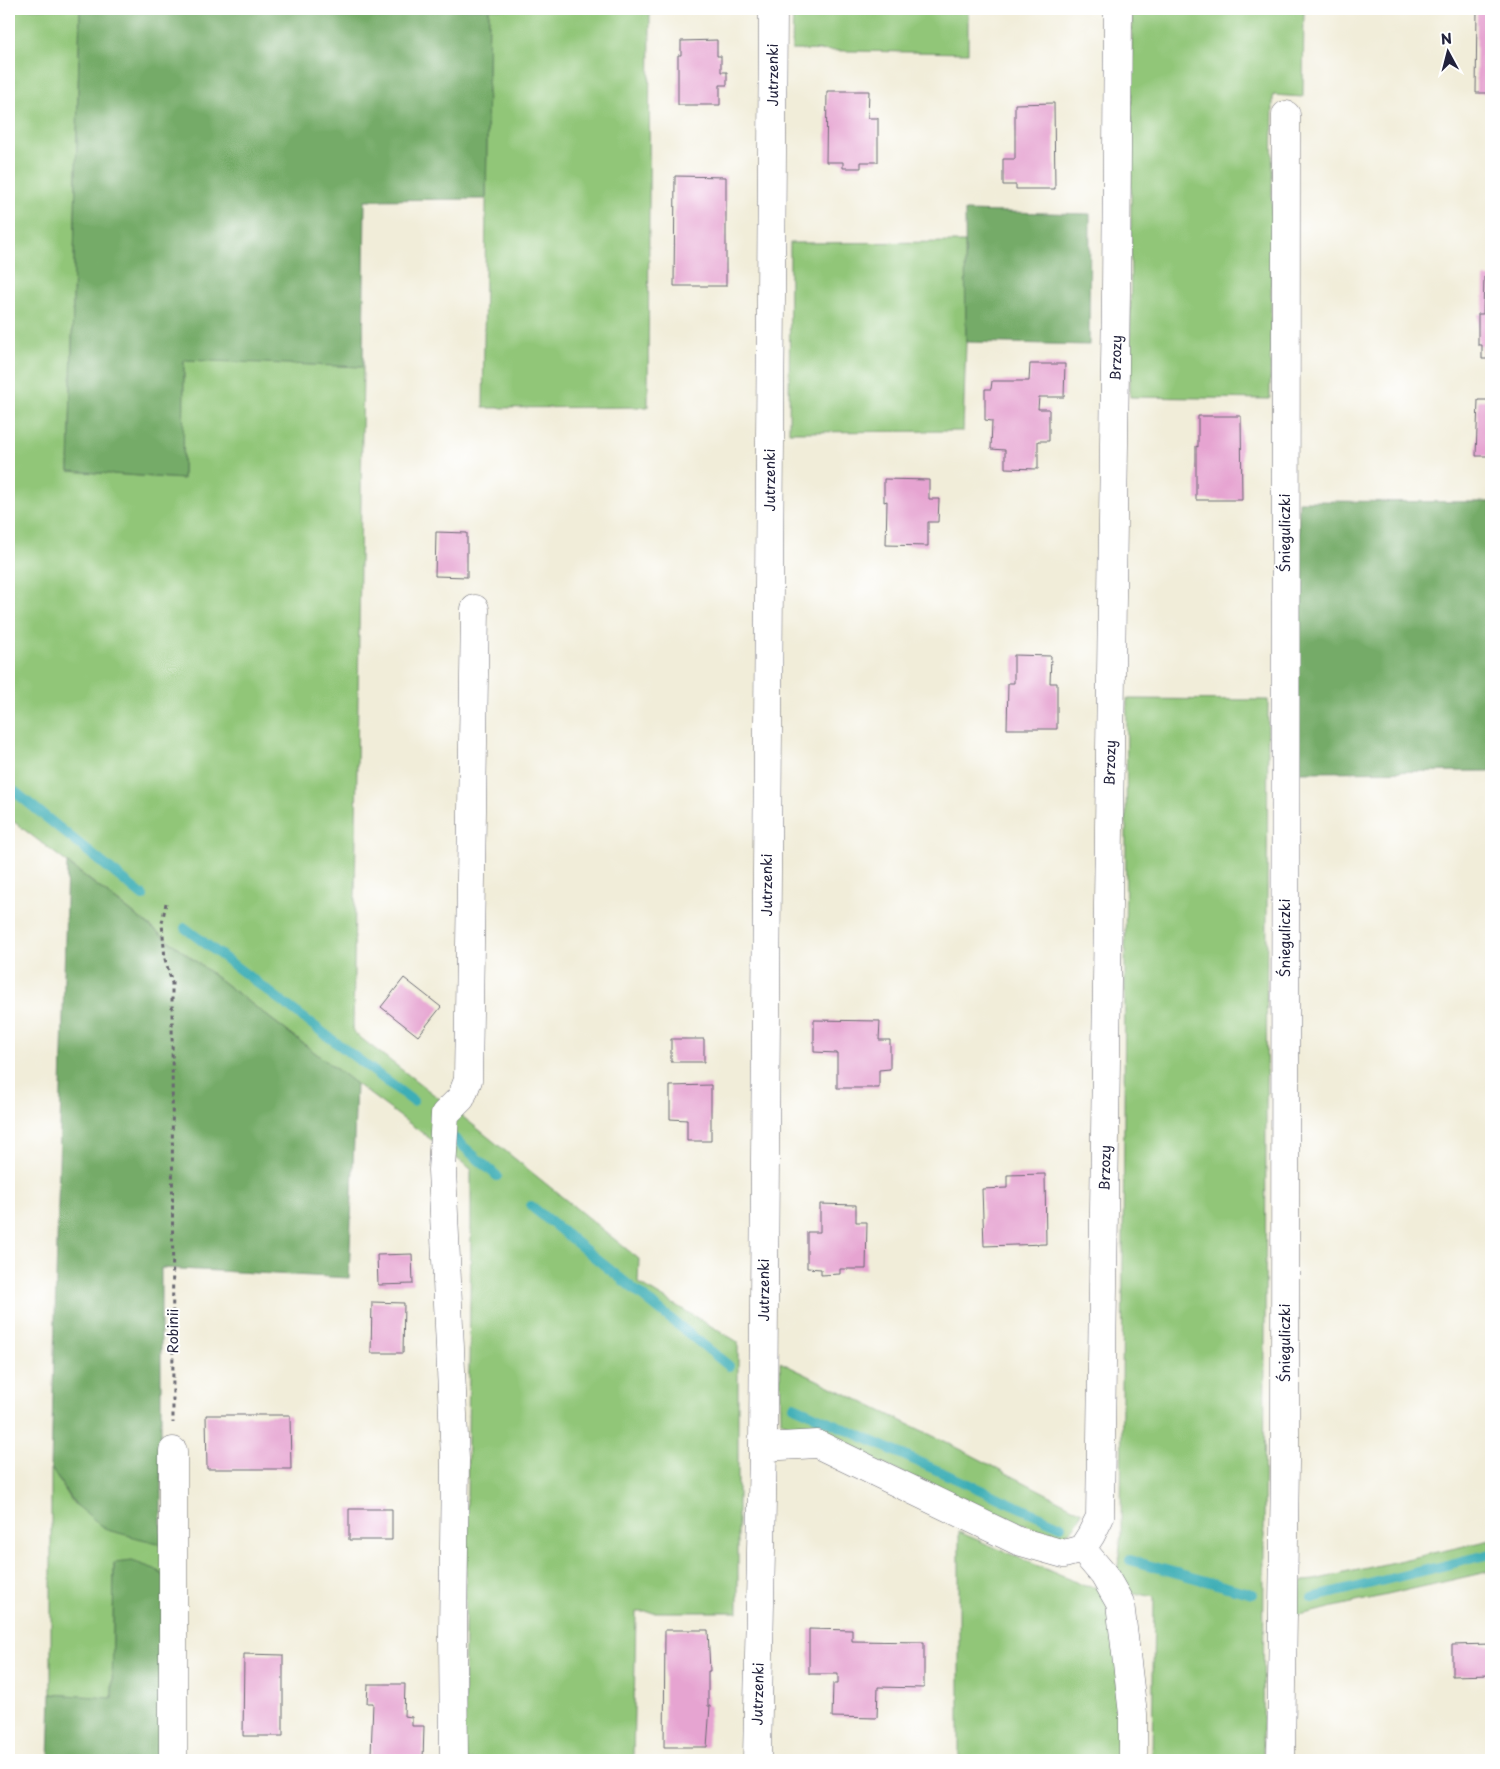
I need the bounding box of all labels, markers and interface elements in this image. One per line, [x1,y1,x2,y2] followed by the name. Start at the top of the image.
[1422,28,1472,78] north arrow
[1440,28,1453,50] text: N
[762,44,783,106] street label: Jutrzenki
[1105,335,1126,381] street label: Brzozy
[759,449,780,511] street label: Jutrzenki
[1274,494,1295,572] street label: Śnieguliczki
[1099,740,1120,786] street label: Brzozy
[756,854,777,916] street label: Jutrzenki
[1274,899,1295,977] street label: Śnieguliczki
[1094,1145,1115,1191] street label: Brzozy
[753,1259,774,1321] street label: Jutrzenki
[1274,1304,1295,1382] street label: Śnieguliczki
[162,1308,183,1353] street label: Robinii
[746,1662,769,1726] street label: Jutrzenki

